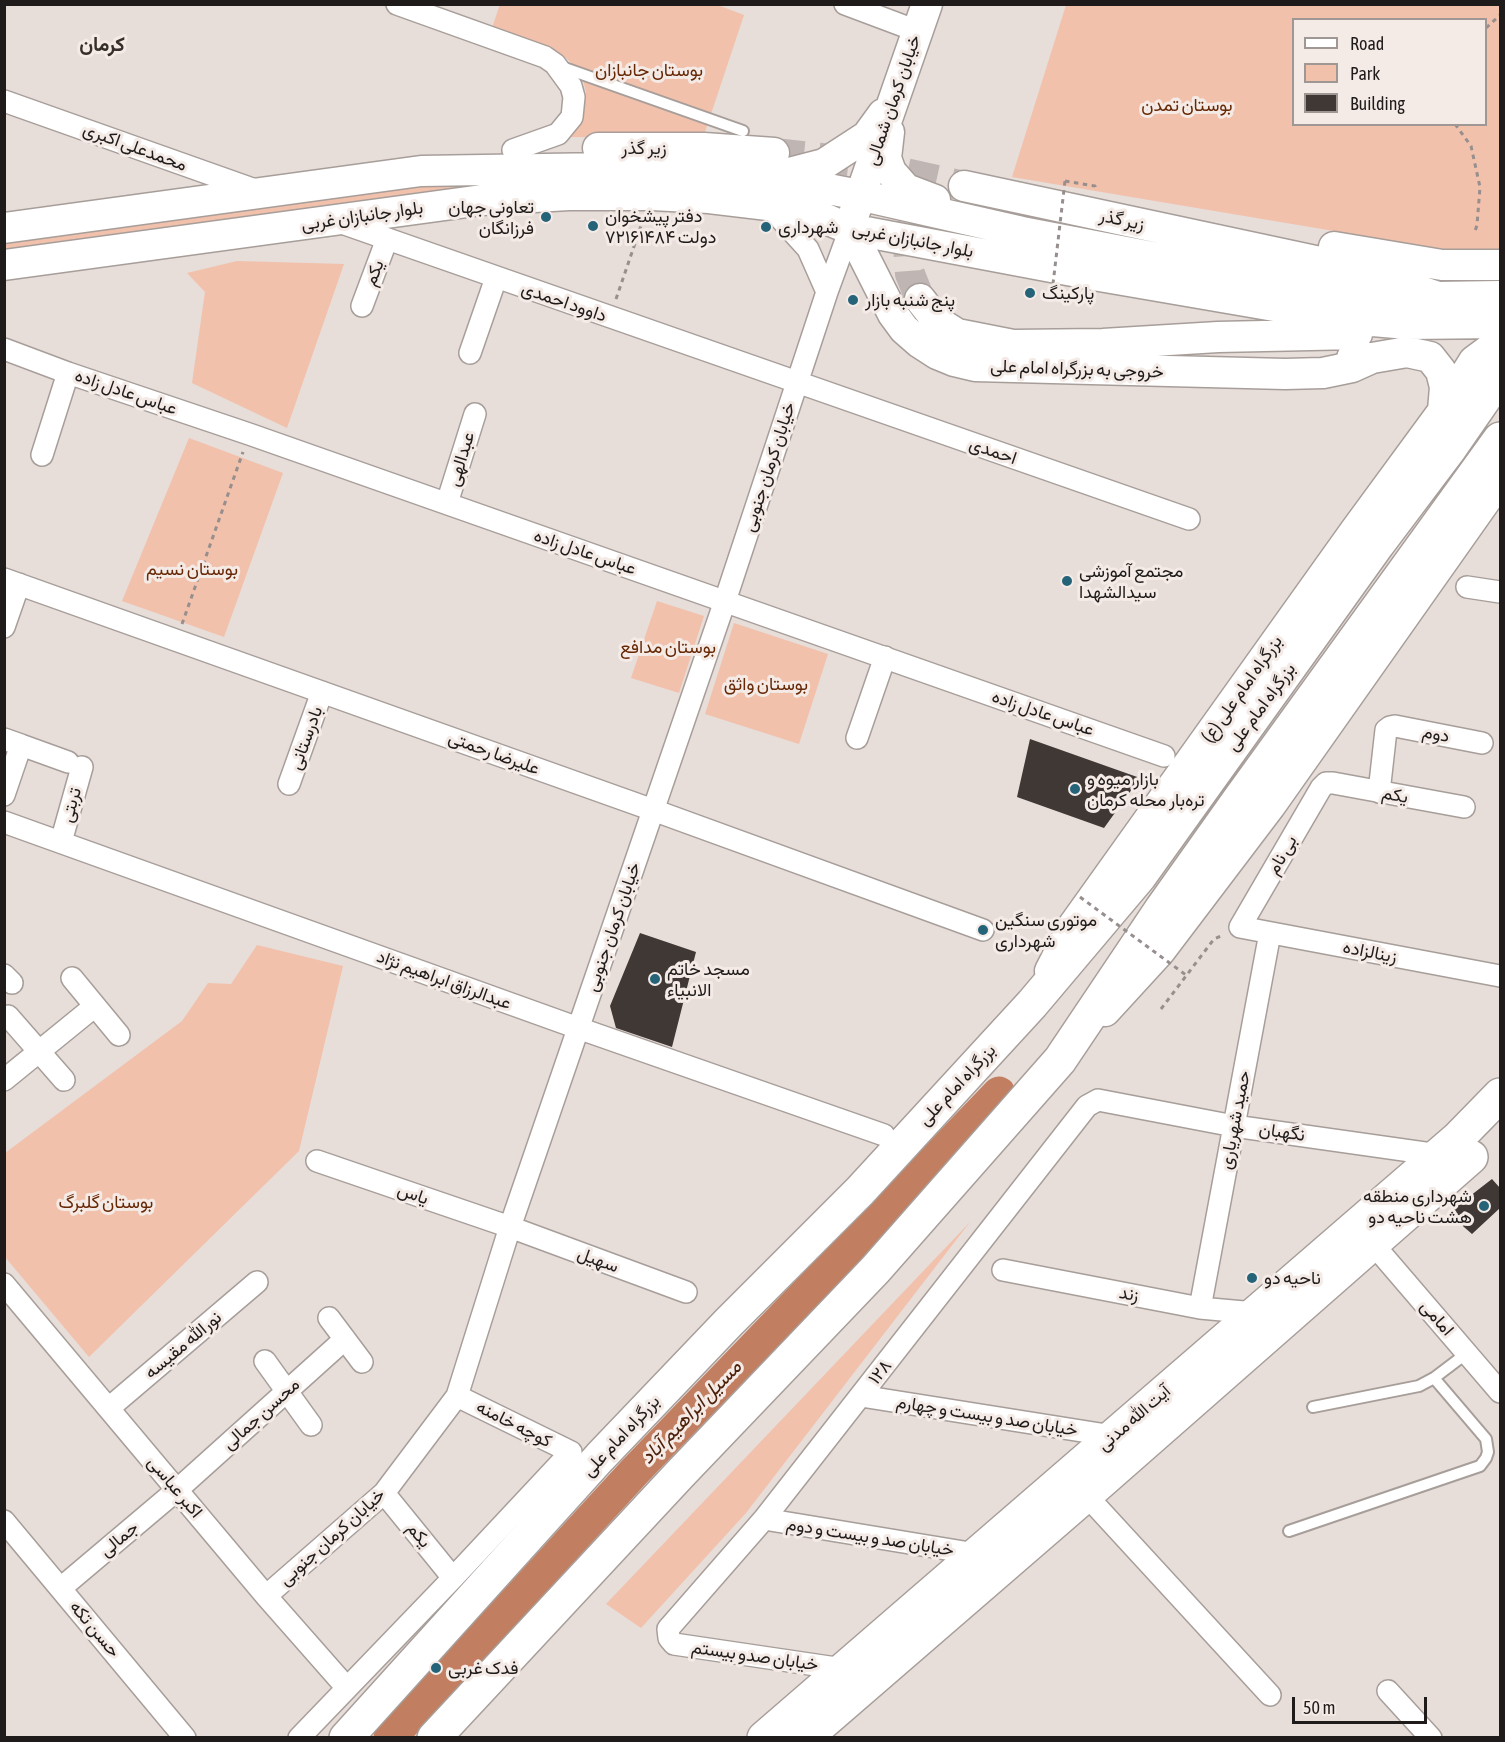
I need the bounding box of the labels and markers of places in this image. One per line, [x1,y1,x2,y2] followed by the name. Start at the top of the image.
[448,196,534,238] place label: تعاونی جهان فرزانگان
[605,205,716,248] place label: دفتر پیشخوان دولت ۷۲۱۶۱۴۸۴
[539,210,553,224] marker: تعاونی جهان فرزانگان
[778,216,838,238] place label: شهرداری
[586,219,600,233] marker: دفتر پیشخوان دولت ۷۲۱۶۱۴۸۴
[759,220,773,234] marker: شهرداری
[1042,282,1094,304] place label: پارکینگ
[1023,286,1037,300] marker: پارکینگ
[865,289,955,311] place label: پنج شنبه بازار
[846,293,860,307] marker: پنج شنبه بازار
[1079,560,1183,602] place label: مجتمع آموزشی سیدالشهدا
[1060,574,1074,588] marker: مجتمع آموزشی سیدالشهدا
[1087,768,1205,810] place label: بازار میوه و تره‌بار محله کرمان
[1068,782,1082,796] marker: بازار میوه و تره‌بار محله کرمان
[995,909,1097,952] place label: موتوری سنگین شهرداری
[976,923,990,937] marker: موتوری سنگین شهرداری
[667,958,750,1000] place label: مسجد خاتم الانبیاء
[648,972,662,986] marker: مسجد خاتم الانبیاء
[1363,1185,1472,1228] place label: شهرداری منطقه هشت ناحیه دو
[1477,1199,1491,1213] marker: شهرداری منطقه هشت ناحیه دو
[1264,1267,1321,1289] place label: ناحیه دو
[1245,1271,1259,1285] marker: ناحیه دو
[448,1657,518,1679] place label: فدک غربی
[429,1661,443,1675] marker: فدک غربی

